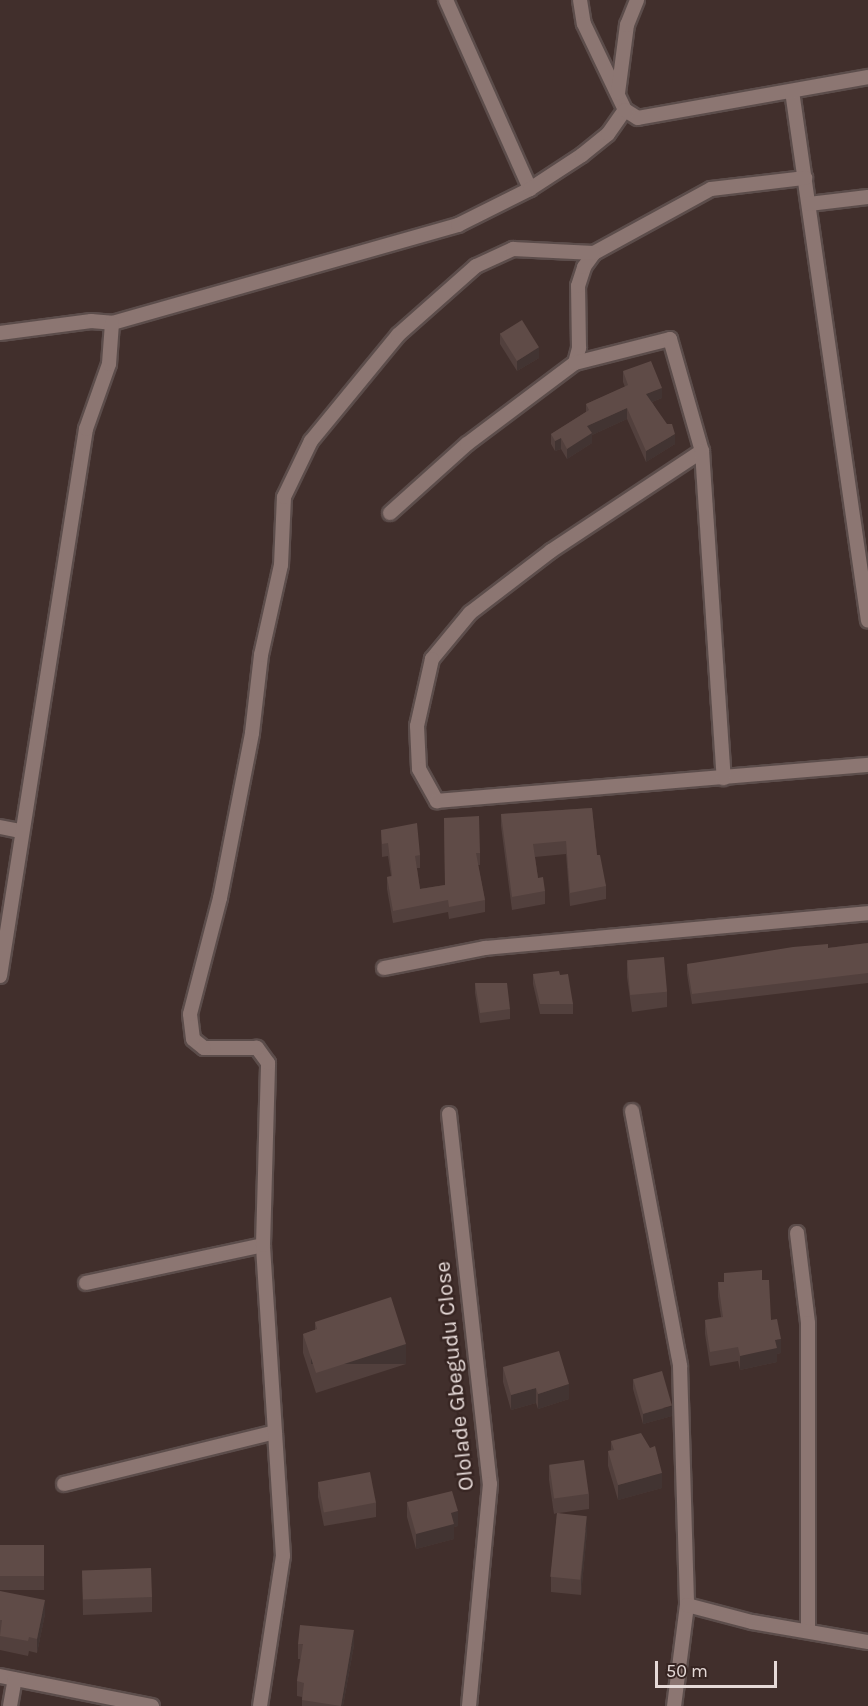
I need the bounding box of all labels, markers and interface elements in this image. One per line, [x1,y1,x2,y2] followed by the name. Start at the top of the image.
[430,1260,480,1492] street label: Ololade Gbegudu Close
[658,1649,780,1687] scale bar
[666,1660,708,1682] text: 50 m

